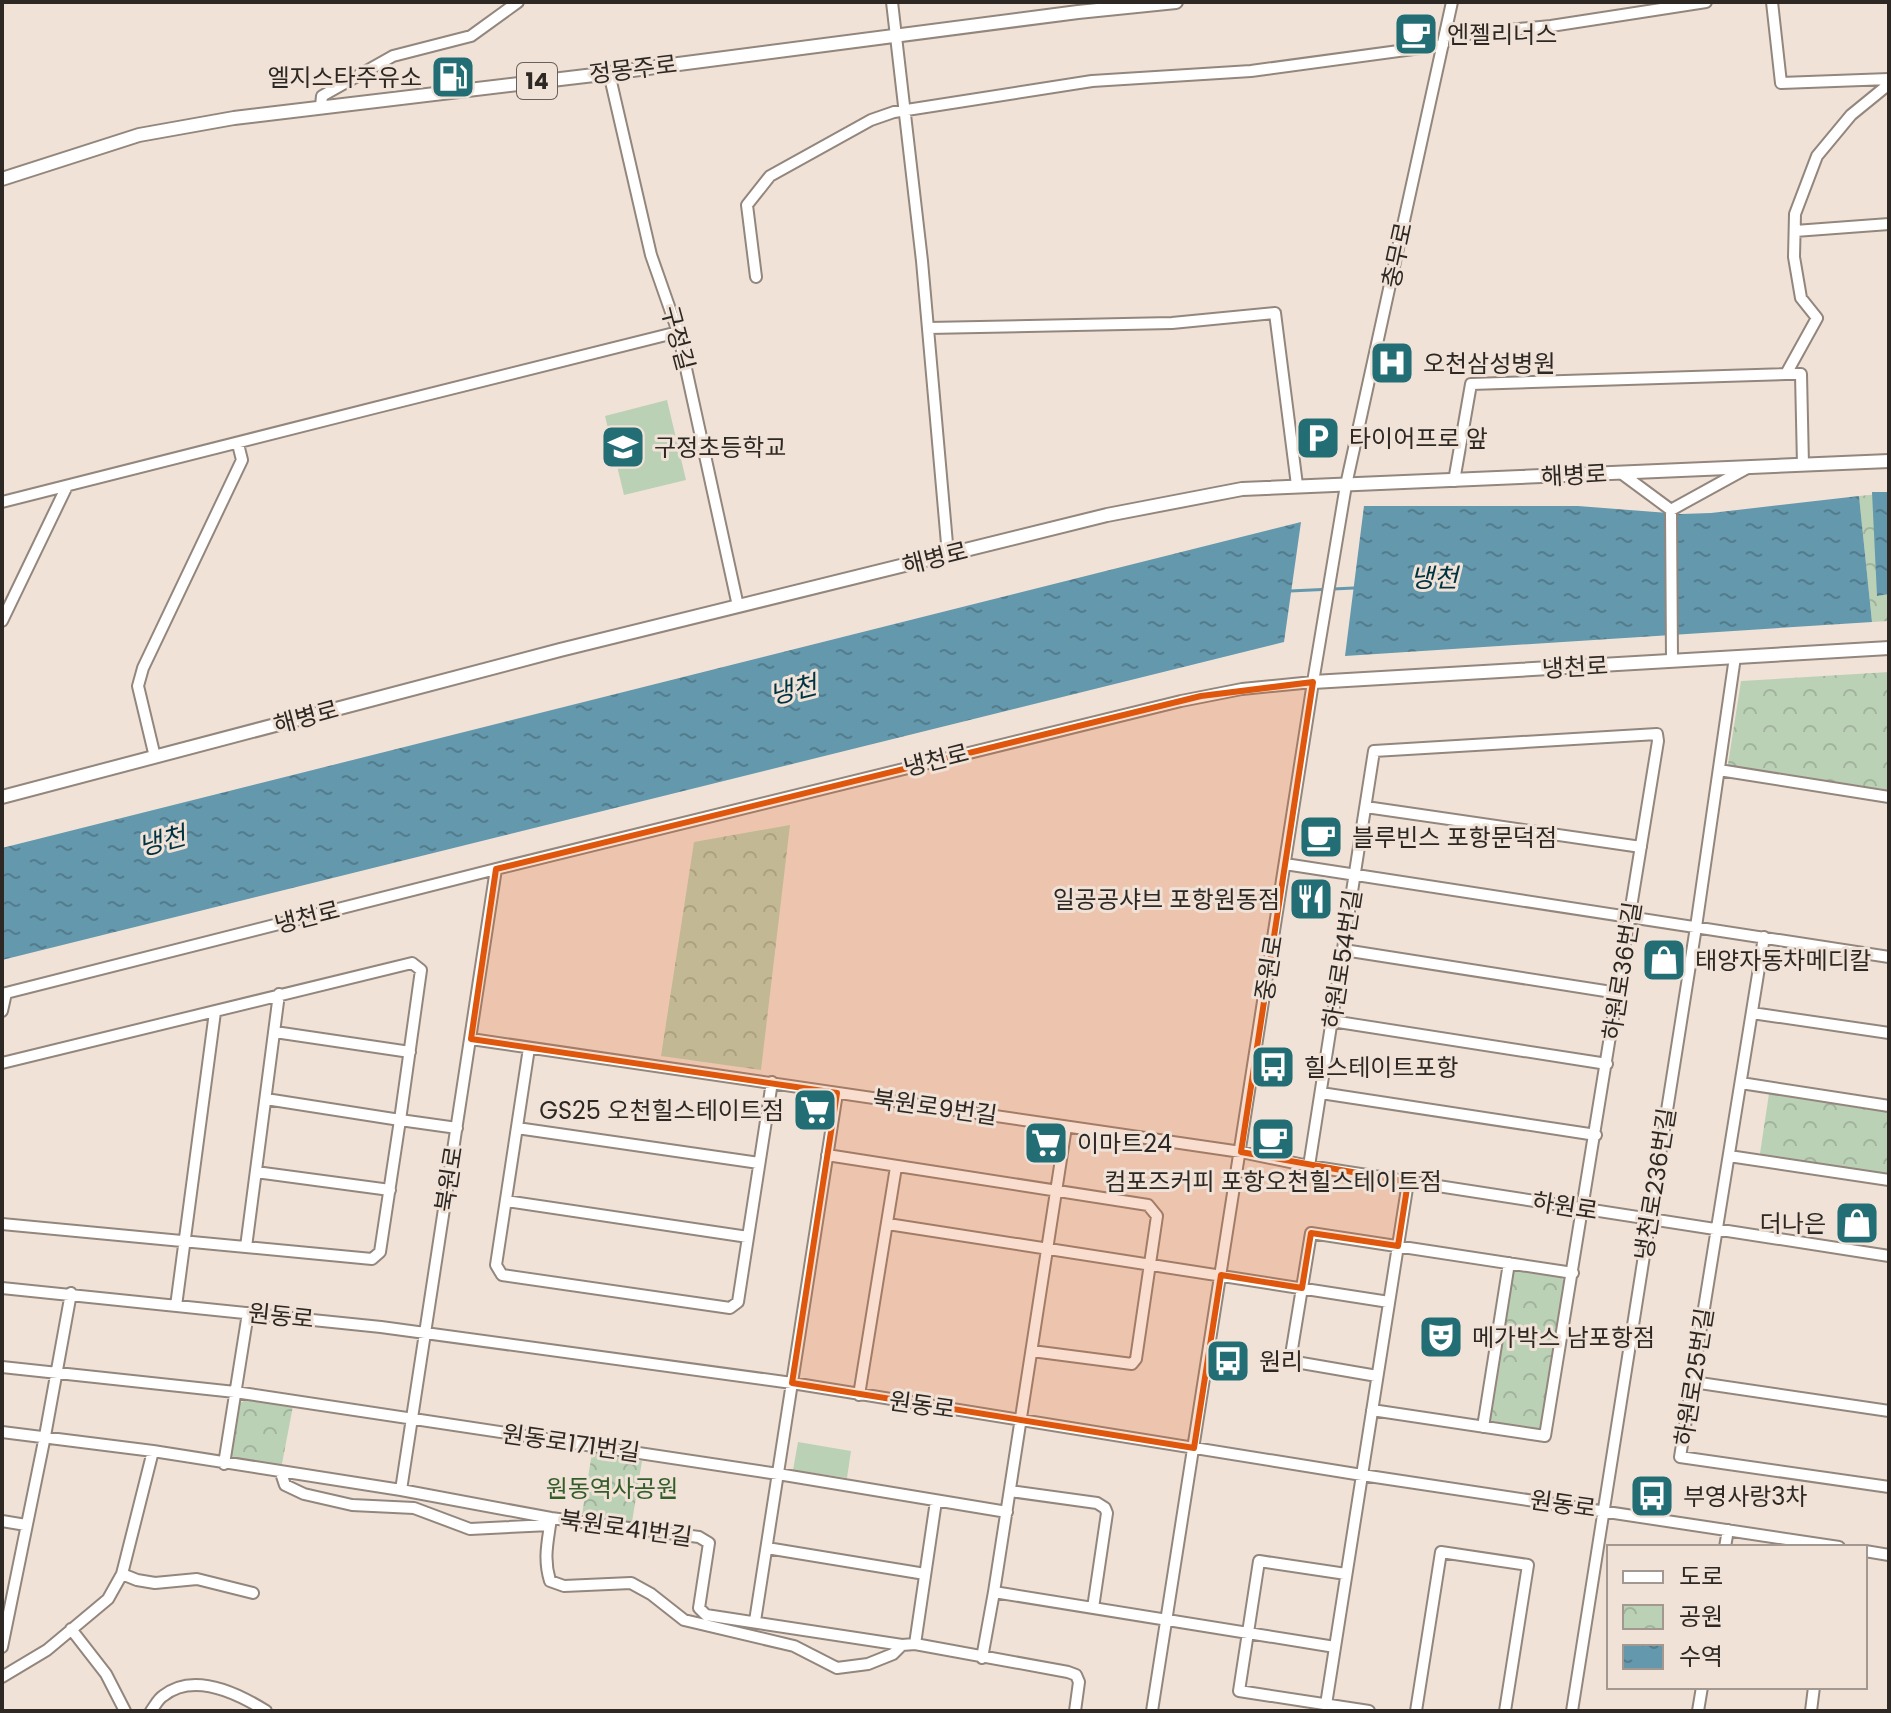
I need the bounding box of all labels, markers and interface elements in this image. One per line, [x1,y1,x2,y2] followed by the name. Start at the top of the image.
[1392,10,1440,58] cafe icon: 엔젤리너스
[1447,18,1557,51] place label: 엔젤리너스
[587,47,679,91] street label: 정몽주로
[429,53,477,101] fuel station icon: 엘지스타주유소
[267,61,422,94] place label: 엘지스타주유소
[517,63,557,99] road number: 14
[1374,219,1420,291] street label: 충무로
[653,302,703,374] street label: 구정길
[1368,339,1416,387] hospital icon: 오천삼성병원
[1423,347,1555,380] place label: 오천삼성병원
[1294,414,1342,462] parking icon: 타이어프로 앞
[1349,422,1488,455] place label: 타이어프로 앞
[599,423,647,471] school or university icon: 구정초등학교
[654,431,786,464] place label: 구정초등학교
[1540,457,1608,493] street label: 해병로
[899,534,971,582] street label: 해병로
[1410,560,1461,596] water label: 냉천
[1541,649,1609,685] street label: 냉천로
[765,666,824,713] water label: 냉천
[270,692,342,742] street label: 해병로
[900,736,972,784] street label: 냉천로
[1297,813,1345,861] cafe icon: 블루빈스 포항문덕점
[134,817,193,865] water label: 냉천
[1352,821,1557,854] place label: 블루빈스 포항문덕점
[1287,875,1335,923] restaurant icon: 일공공샤브 포항원동점
[1053,883,1280,916] place label: 일공공샤브 포항원동점
[1315,887,1369,1031] street label: 하원로54번길
[271,893,343,941] street label: 냉천로
[1595,899,1649,1043] street label: 하원로36번길
[1248,933,1290,1003] street label: 중원로
[1640,936,1688,984] shop icon: 태양자동차메디칼
[1695,944,1872,977] place label: 태양자동차메디칼
[1249,1043,1297,1091] bus stop icon: 힐스테이트포항
[1304,1051,1459,1084] place label: 힐스테이트포항
[871,1082,999,1132] street label: 북원로9번길
[791,1086,839,1134] supermarket icon: GS25 오천힐스테이트점
[539,1094,784,1127] place label: GS25 오천힐스테이트점
[1627,1106,1683,1262] street label: 냉천로236번길
[1249,1115,1297,1163] cafe icon: 컴포즈커피 포항오천힐스테이트점
[1022,1119,1070,1167] supermarket icon: 이마트24
[1077,1127,1172,1160] place label: 이마트24
[428,1144,470,1214] street label: 북원로
[1104,1165,1442,1198] place label: 컴포즈커피 포항오천힐스테이트점
[1530,1185,1600,1227] street label: 하원로
[1833,1199,1881,1247] shop icon: 더나은
[1760,1207,1826,1240] place label: 더나은
[246,1296,316,1336] street label: 원동로
[1667,1306,1721,1448] street label: 하원로25번길
[1417,1313,1465,1361] theatre icon: 메가박스 남포항점
[1472,1321,1655,1354] place label: 메가박스 남포항점
[1204,1337,1252,1385] bus stop icon: 원리
[1259,1345,1303,1378] place label: 원리
[887,1384,957,1426] street label: 원동로
[500,1417,642,1469] street label: 원동로171번길
[546,1472,678,1505] park label: 원동역사공원
[1628,1472,1676,1520] bus stop icon: 부영사랑3차
[1683,1480,1808,1513] place label: 부영사랑3차
[1528,1483,1598,1525] street label: 원동로
[558,1502,694,1554] street label: 북원로41번길
[1607,1545,1867,1689] legend
[1679,1560,1723,1593] text: 도로
[1679,1600,1723,1633] text: 공원
[1679,1640,1723,1673] text: 수역

